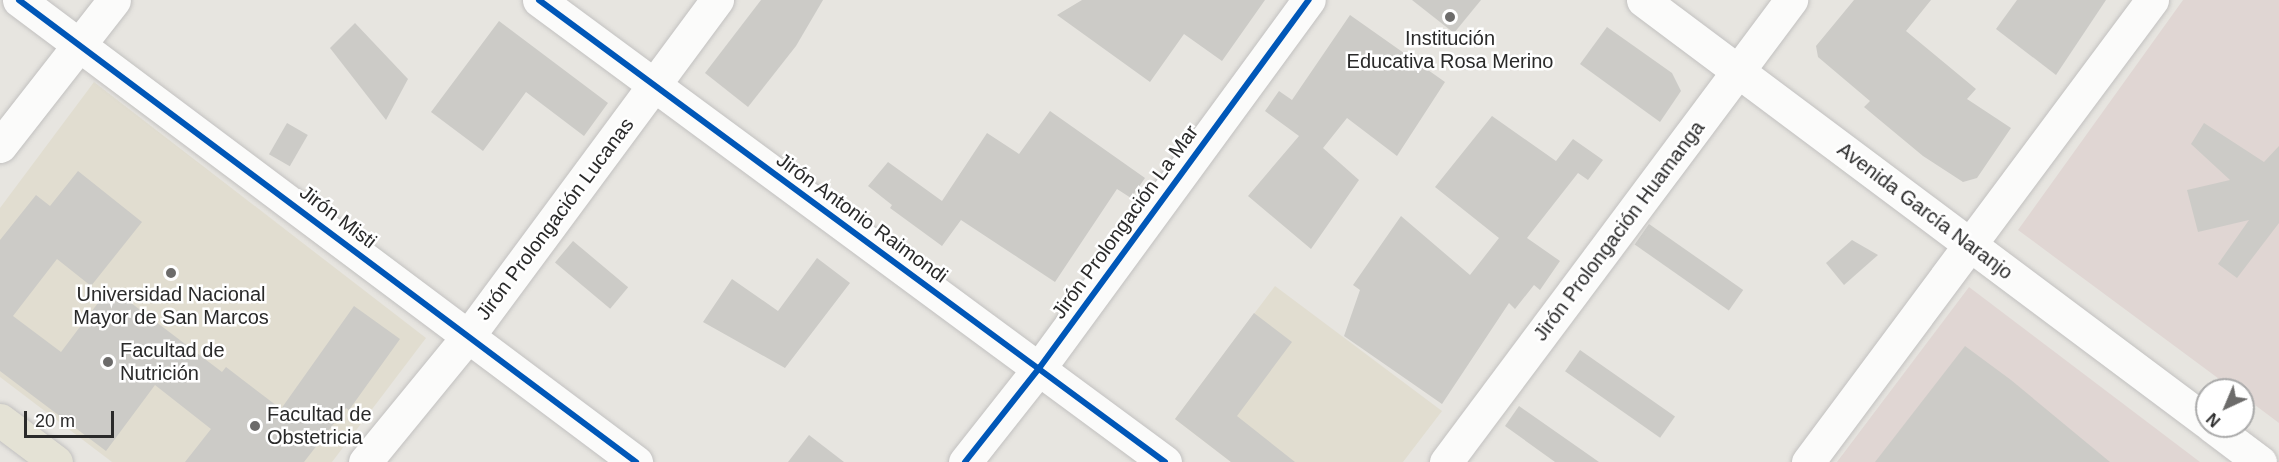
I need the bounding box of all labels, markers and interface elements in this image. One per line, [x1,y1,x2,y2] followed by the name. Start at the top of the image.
[1443,10,1457,24] marker: Institución Educativa Rosa Merino
[1347,27,1553,74] place label: Institución Educativa Rosa Merino
[471,113,639,325] street label: Jirón Prolongación Lucanas
[1528,116,1710,346] street label: Jirón Prolongación Huamanga
[1047,121,1203,323] street label: Jirón Prolongación La Mar
[1833,137,2017,285] street label: Avenida García Naranjo
[771,148,953,288] street label: Jirón Antonio Raimondi
[295,180,381,254] street label: Jirón Misti
[164,266,178,280] marker: Universidad Nacional Mayor de San Marcos
[73,282,269,329] place label: Universidad Nacional Mayor de San Marcos
[120,338,225,385] place label: Facultad de Nutrición
[101,355,115,369] marker: Facultad de Nutrición
[2195,378,2255,438] north arrow
[27,399,117,437] scale bar
[267,402,372,449] place label: Facultad de Obstetricia
[2203,410,2224,430] text: N
[35,411,75,431] text: 20 m
[248,419,262,433] marker: Facultad de Obstetricia

